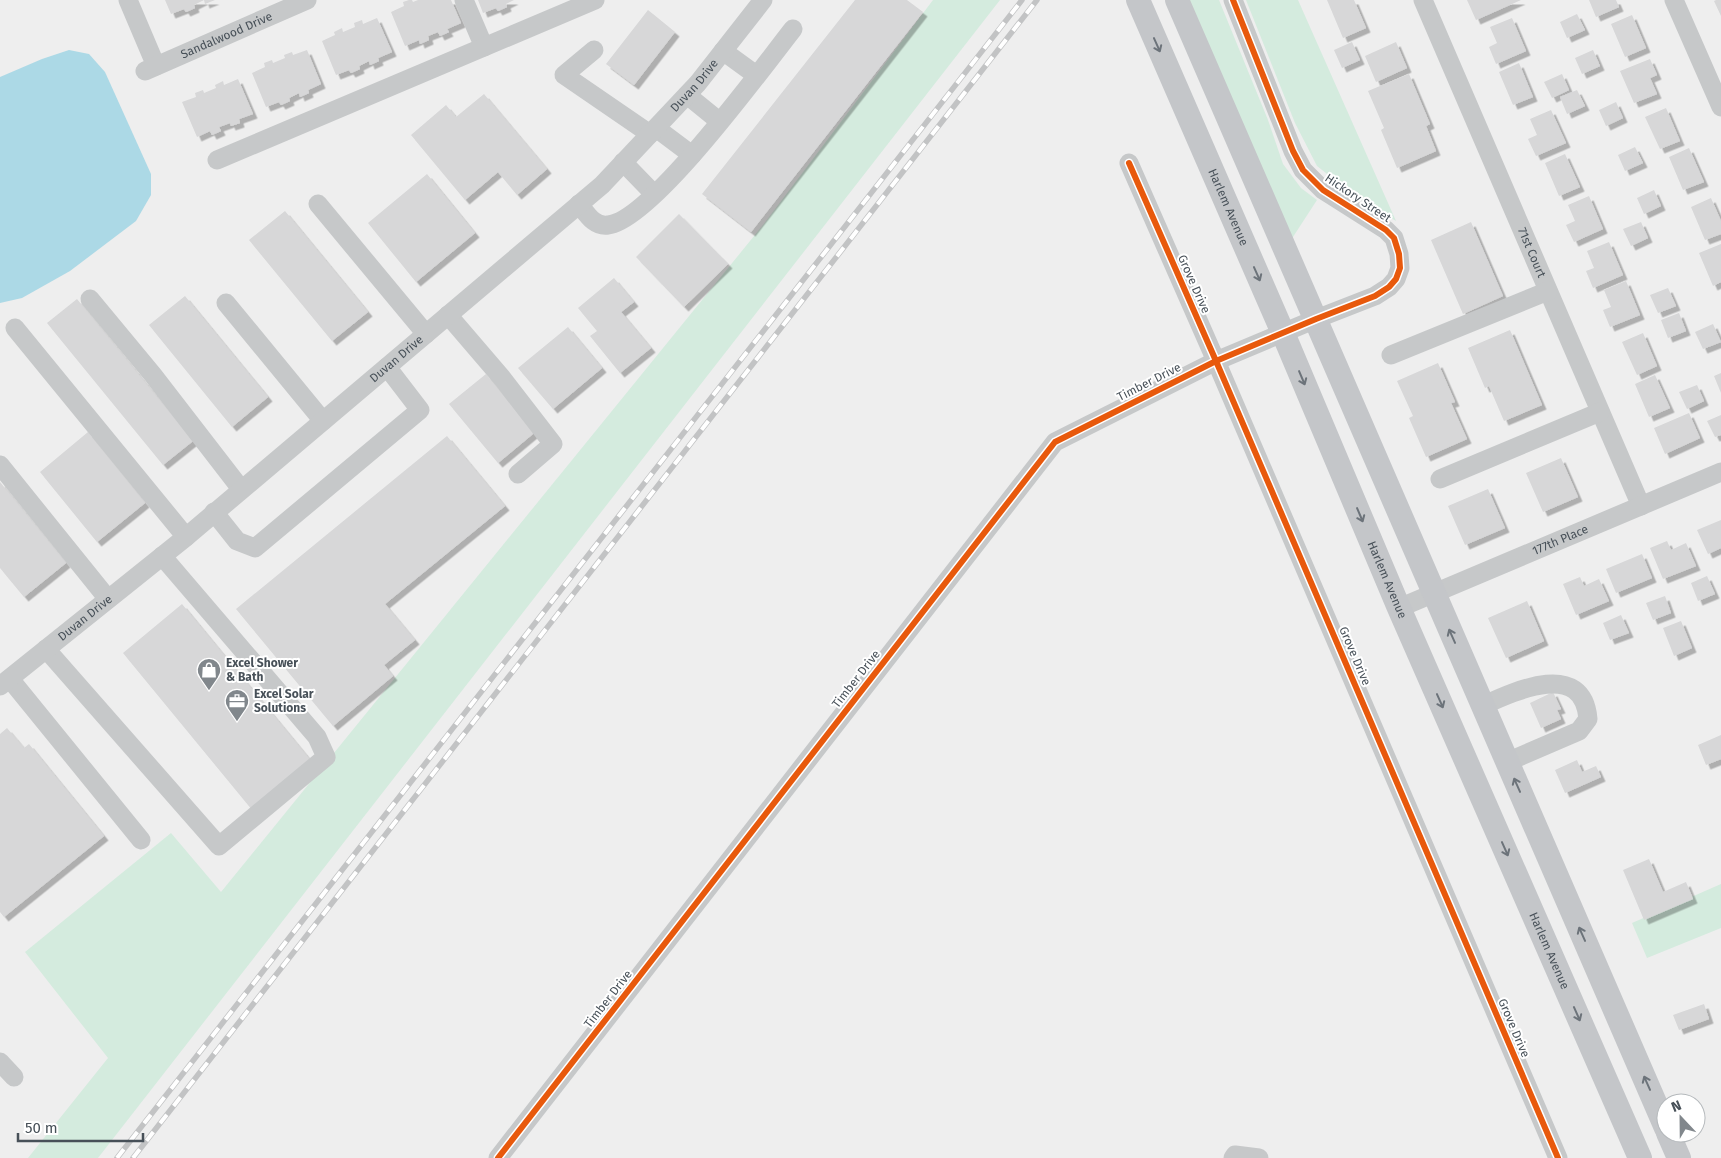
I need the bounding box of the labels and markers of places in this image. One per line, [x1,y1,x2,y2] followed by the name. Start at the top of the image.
[226,656,298,684] place label: Excel Shower & Bath
[196,657,222,691] shop icon: Excel Shower & Bath
[254,687,314,715] place label: Excel Solar Solutions
[224,688,250,722] office icon: Excel Solar Solutions

